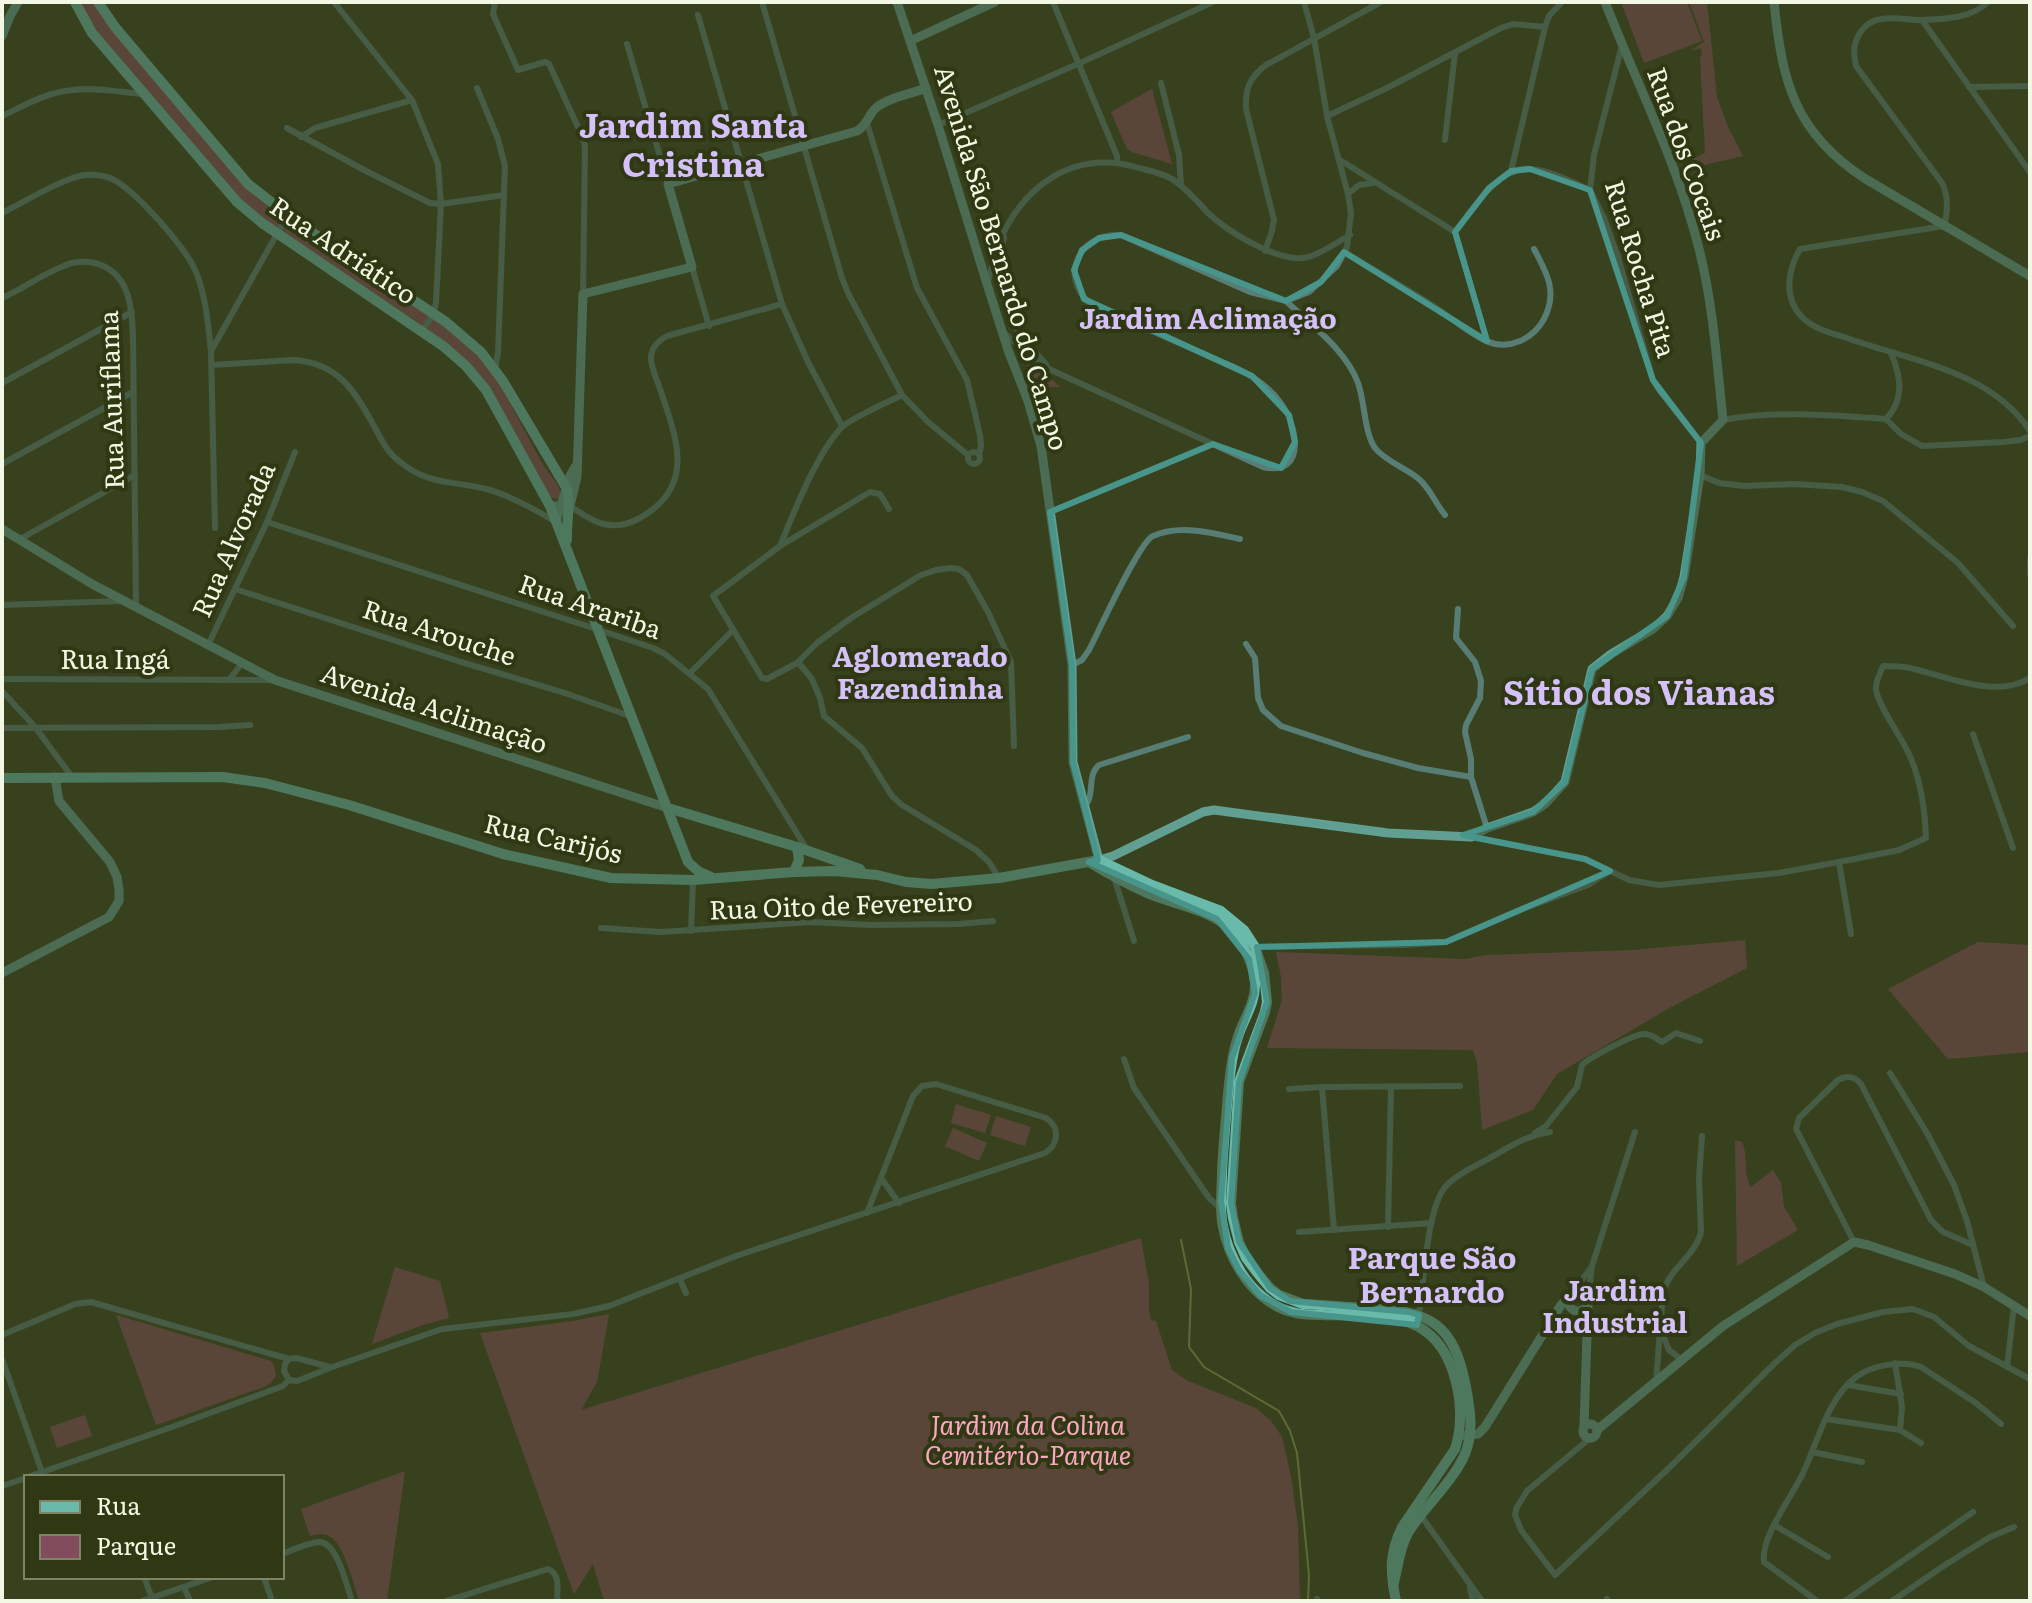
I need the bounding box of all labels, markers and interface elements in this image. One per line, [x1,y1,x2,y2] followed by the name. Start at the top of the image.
[926,60,1081,455] street label: Avenida São Bernardo do Campo
[1639,61,1738,245] street label: Rua dos Cocais
[579,98,807,187] district label: Jardim Santa Cristina
[1597,175,1688,362] street label: Rua Rocha Pita
[263,185,426,313] street label: Rua Adriático
[1079,296,1337,338] district label: Jardim Aclimação
[87,310,132,490] street label: Rua Auriflama
[180,455,283,623] street label: Rua Alvorada
[514,562,667,647] street label: Rua Arariba
[358,588,521,674] street label: Rua Arouche
[832,634,1008,708] district label: Aglomerado Fazendinha
[60,638,170,677] street label: Rua Ingá
[317,652,553,762] street label: Avenida Aclimação
[1503,665,1775,715] district label: Sítio dos Vianas
[481,802,626,871] street label: Rua Carijós
[708,879,973,928] street label: Rua Oito de Fevereiro
[1348,1234,1516,1312] district label: Parque São Bernardo
[1542,1268,1688,1342] district label: Jardim Industrial
[925,1404,1131,1473] park label: Jardim da Colina Cemitério-Parque
[24,1475,284,1579] legend
[96,1487,141,1522] text: Rua
[96,1527,176,1562] text: Parque

